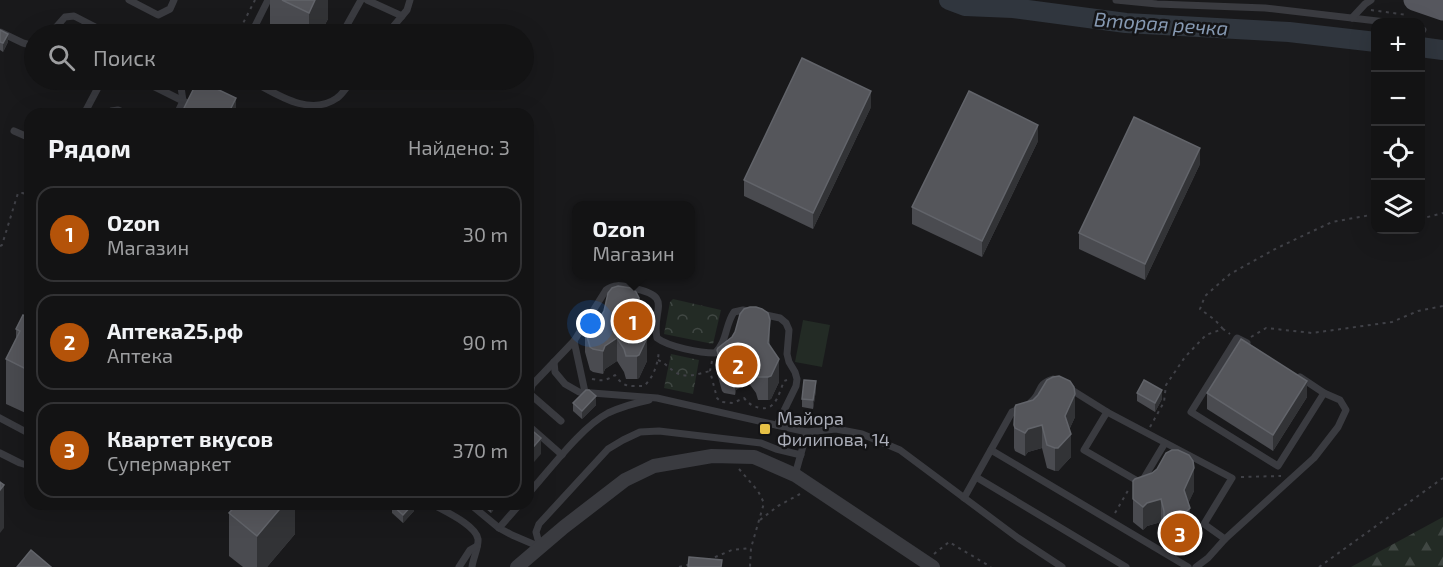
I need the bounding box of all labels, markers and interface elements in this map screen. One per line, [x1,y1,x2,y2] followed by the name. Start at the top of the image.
[1093,6,1229,40] water label: Вторая речка
[1371,18,1425,234] map controls
[1371,18,1425,72] button: +
[24,24,534,90] search box
[45,41,78,74] icon: search
[93,44,156,70] text: Поиск
[1371,72,1425,126] button: −
[1371,126,1425,180] button: locate
[48,132,131,163] text: Рядом
[408,135,510,159] text: Найдено: 3
[1371,180,1425,234] button: layers
[572,201,695,279] popup
[107,209,160,235] text: Ozon
[592,215,645,241] text: Ozon
[65,222,74,246] text: 1
[463,222,508,246] text: 30 m
[107,235,189,259] text: Магазин
[592,241,675,265] text: Магазин
[614,298,652,344] pin: 1
[576,309,605,338] your location
[107,317,243,343] text: Аптека25.рф
[64,330,75,354] text: 2
[463,330,508,354] text: 90 m
[718,342,758,388] pin: 2
[107,343,173,367] text: Аптека
[777,407,890,450] place label: Майора Филипова, 14
[758,422,772,436] marker: Майора Филипова, 14
[107,425,273,451] text: Квартет вкусов
[64,438,75,462] text: 3
[453,438,508,462] text: 370 m
[107,451,231,475] text: Супермаркет
[1160,510,1200,556] pin: 3

